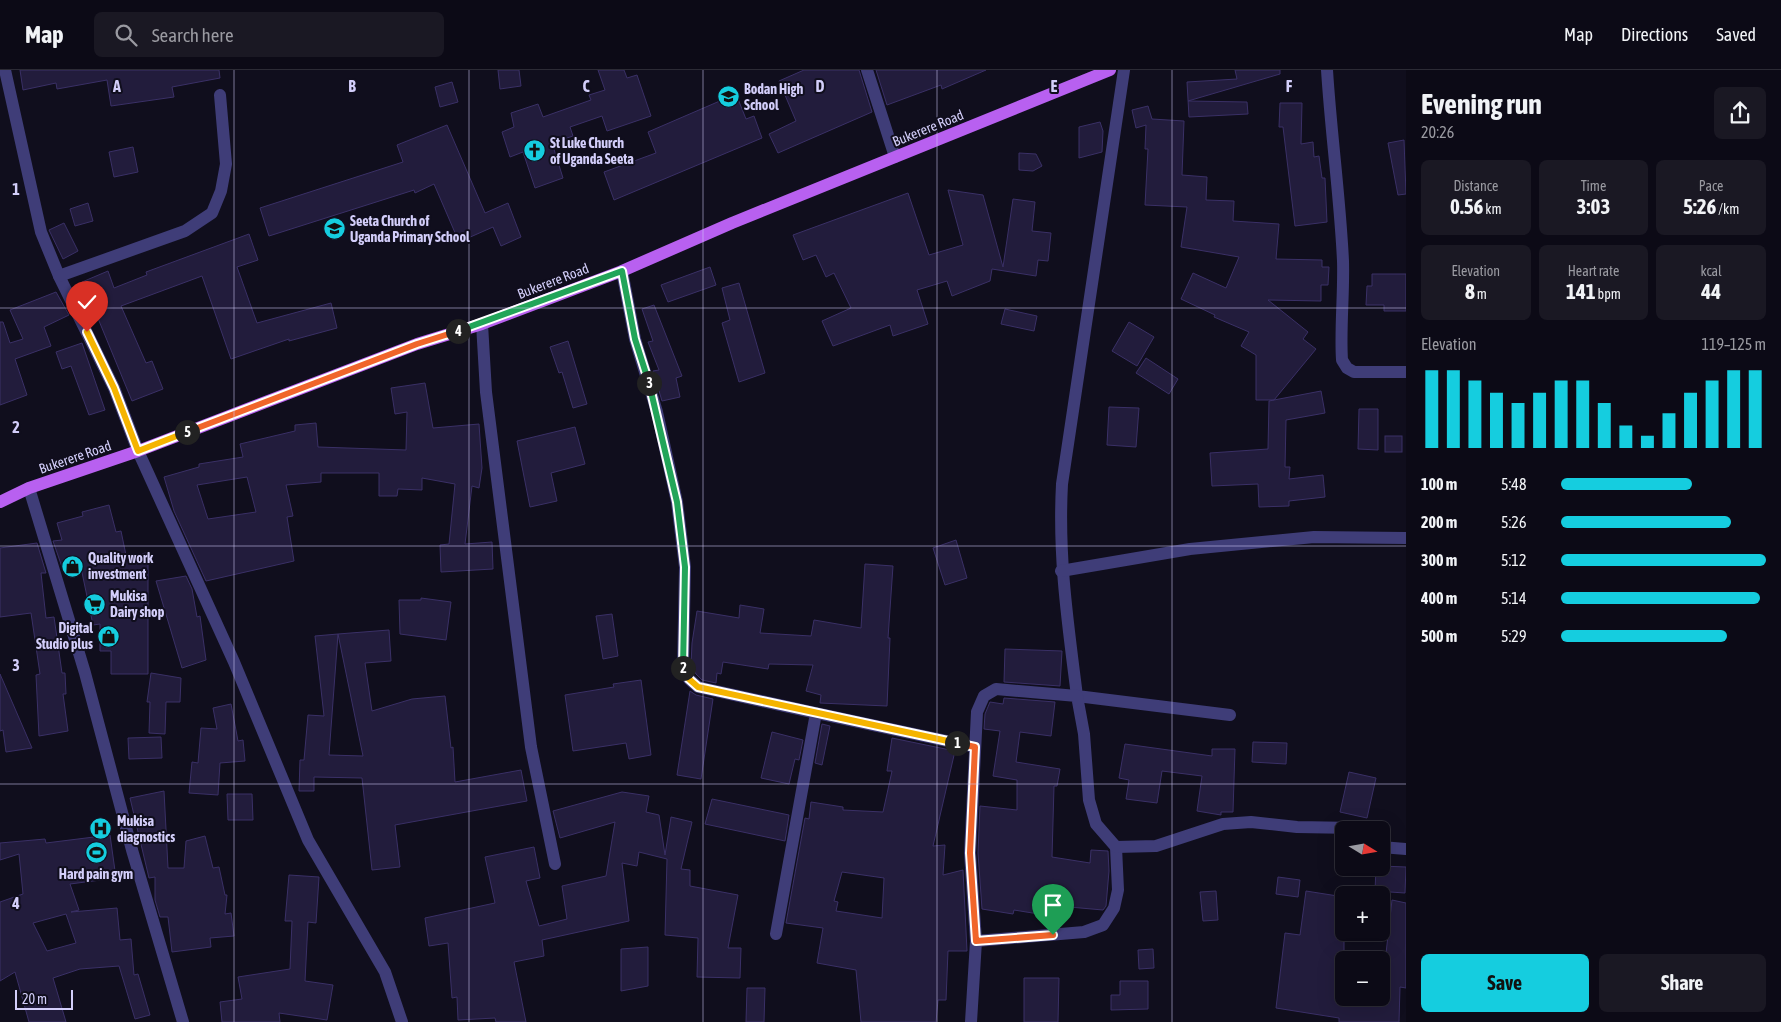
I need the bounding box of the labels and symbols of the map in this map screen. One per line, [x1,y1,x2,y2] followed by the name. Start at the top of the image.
[112,77,121,95] text: A
[348,77,356,95] text: B
[582,77,590,95] text: C
[816,77,825,95] text: D
[1051,77,1058,95] text: E
[1286,77,1293,95] text: F
[744,81,803,113] place label: Bodan High School
[716,85,740,109] school or university icon: Bodan High School
[890,106,966,150] street label: Bukerere Road
[550,135,634,167] place label: St Luke Church of Uganda Seeta
[522,139,546,163] church icon: St Luke Church of Uganda Seeta
[12,180,20,198] text: 1
[350,213,470,245] place label: Seeta Church of Uganda Primary School
[322,217,346,241] school or university icon: Seeta Church of Uganda Primary School
[515,260,591,302] street label: Bukerere Road
[66,281,108,332] pin
[446,318,470,344] pin: 4
[636,370,662,396] pin: 3
[12,418,20,436] text: 2
[174,420,200,444] pin: 5
[37,437,113,477] street label: Bukerere Road
[88,550,154,582] place label: Quality work investment
[60,554,84,578] shop icon: Quality work investment
[110,588,165,620] place label: Mukisa Dairy shop
[82,592,106,616] supermarket icon: Mukisa Dairy shop
[36,620,93,652] place label: Digital Studio plus
[97,624,121,648] shop icon: Digital Studio plus
[12,656,20,674] text: 3
[670,656,696,680] pin: 2
[944,730,970,756] pin: 1
[117,813,175,845] place label: Mukisa diagnostics
[89,817,113,841] hospital icon: Mukisa diagnostics
[1335,821,1390,876] north arrow
[84,840,108,864] sports icon: Hard pain gym
[59,866,133,882] place label: Hard pain gym
[1032,884,1074,935] pin
[11,894,20,912] text: 4
[15,987,72,1010] scale bar

